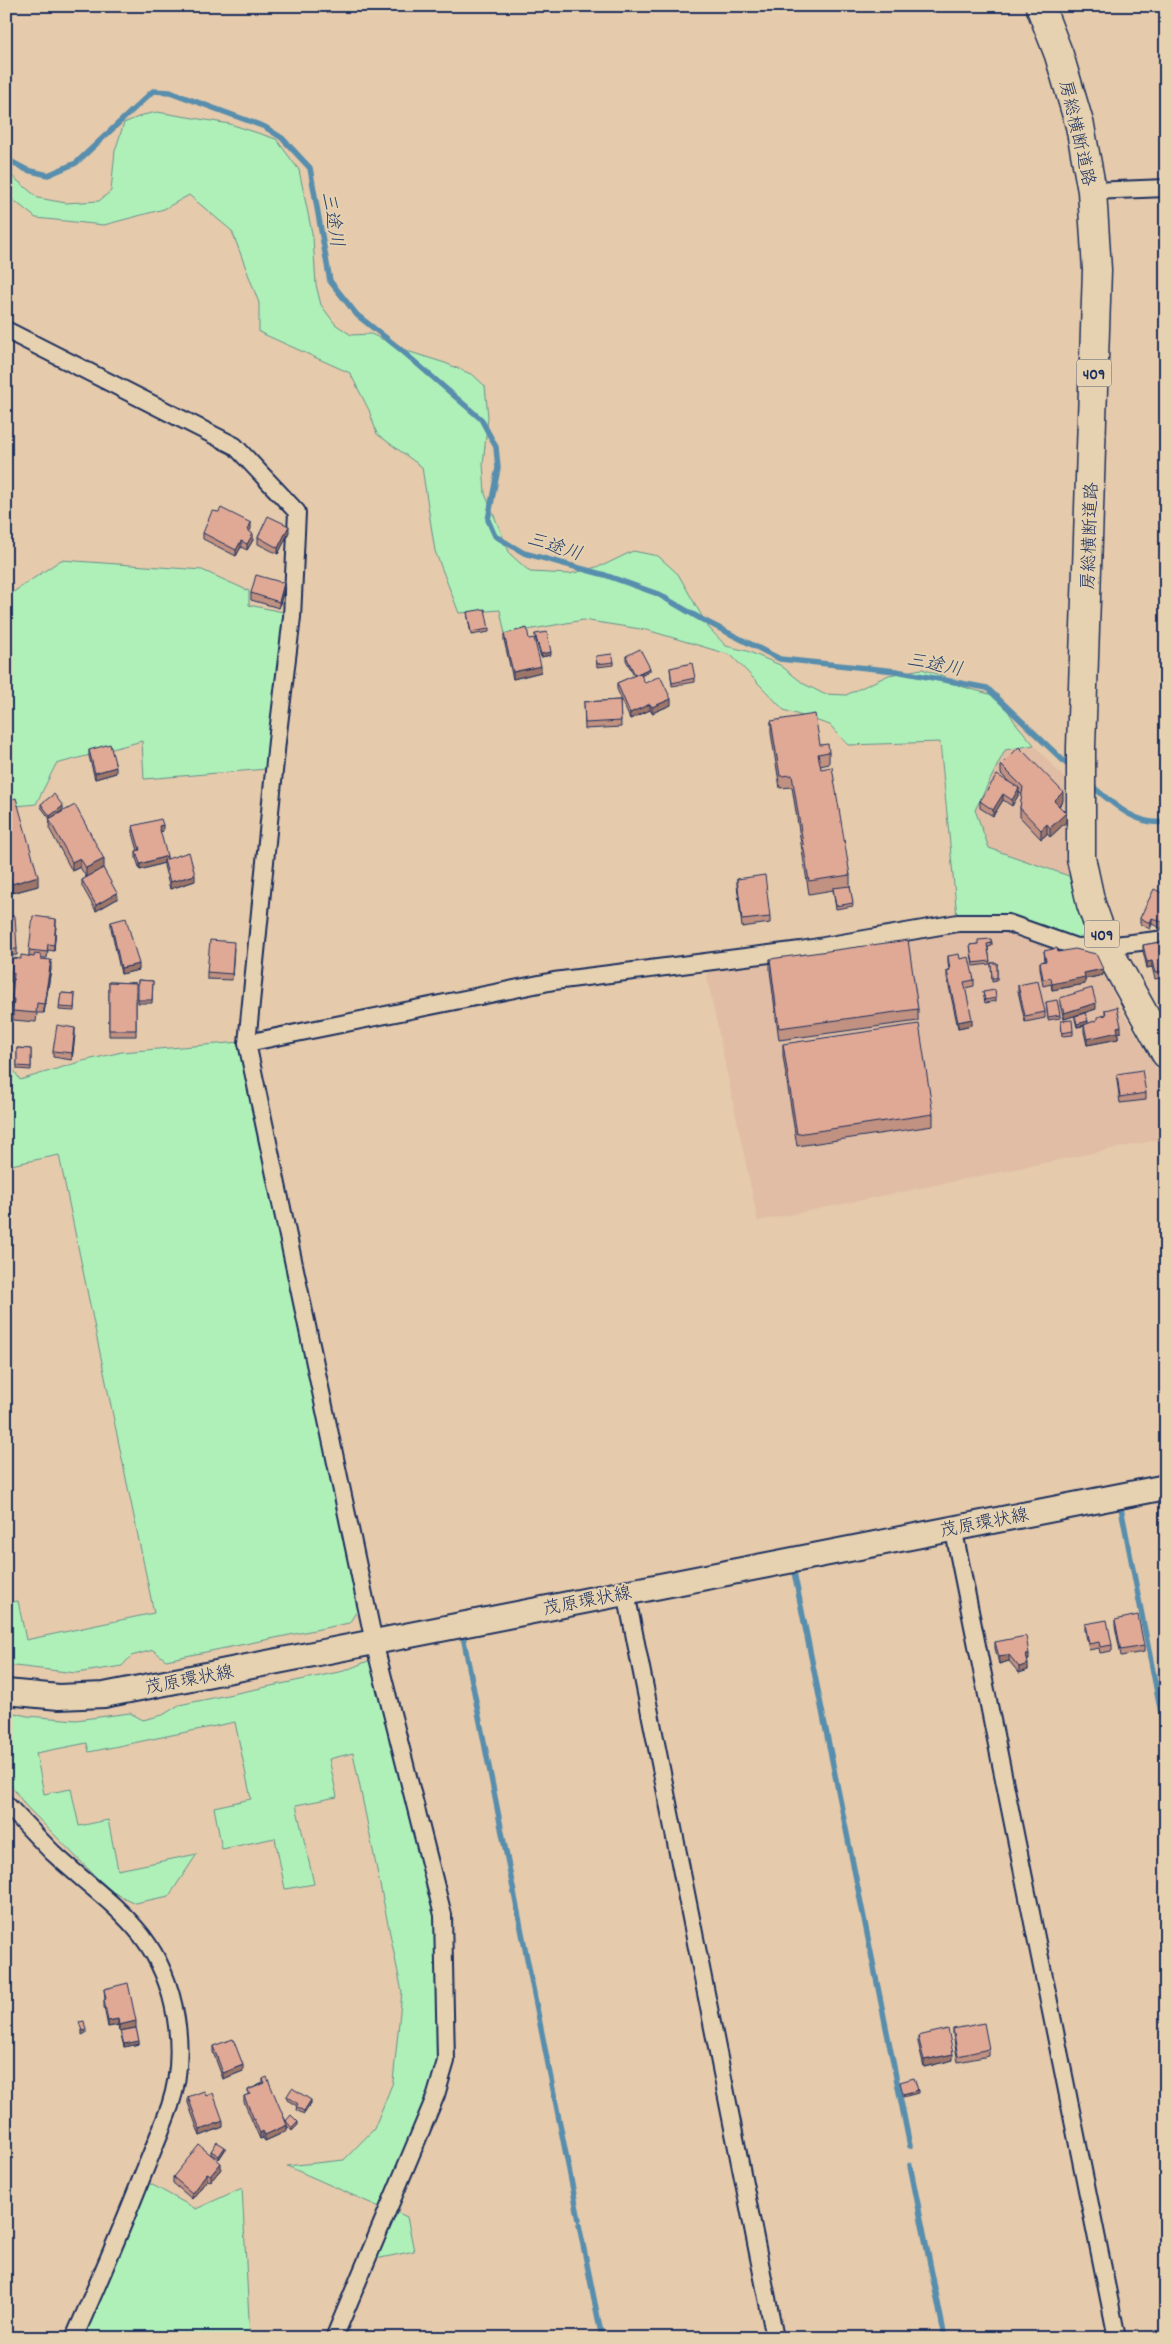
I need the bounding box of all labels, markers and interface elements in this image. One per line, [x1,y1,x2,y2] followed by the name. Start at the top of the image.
[1051,78,1100,189] street label: 房総横断道路
[312,189,349,250] water label: 三途川
[1076,359,1112,386] road number: 409
[1077,482,1106,590] street label: 房総横断道路
[523,527,585,570] water label: 三途川
[904,648,965,685] water label: 三途川
[1084,921,1120,948] road number: 409
[938,1504,1031,1545] street label: 茂原環状線
[541,1582,634,1623] street label: 茂原環状線
[143,1661,236,1702] street label: 茂原環状線

